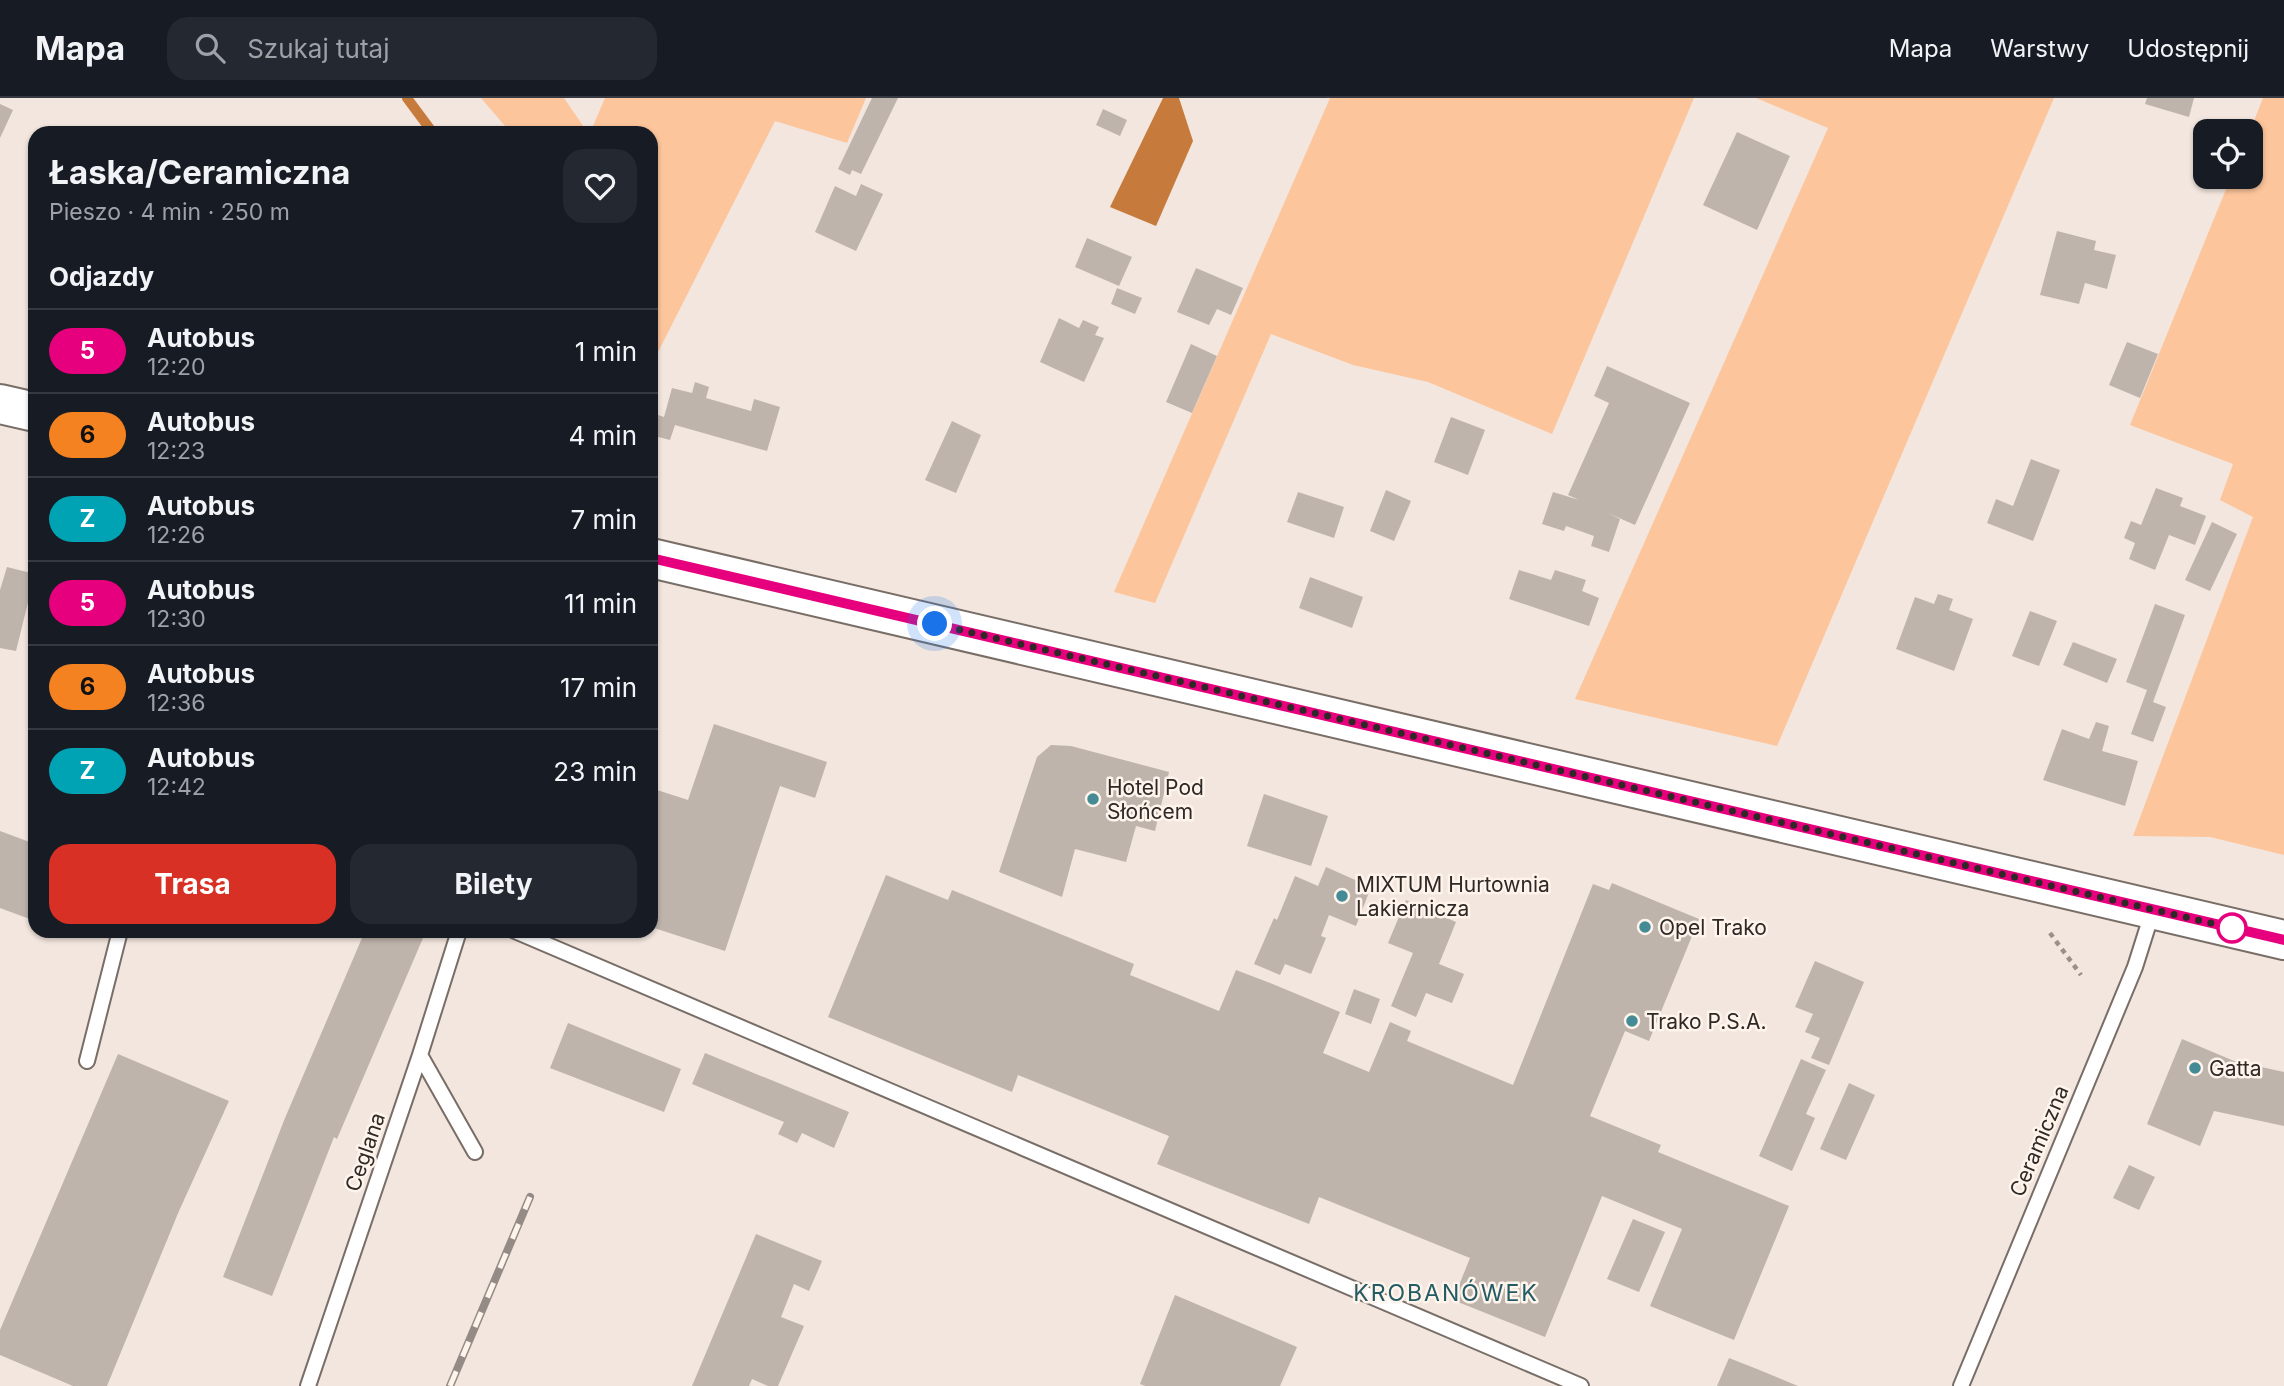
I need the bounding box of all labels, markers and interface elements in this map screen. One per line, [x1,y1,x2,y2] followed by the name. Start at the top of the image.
[167,17,657,80] search box
[35,28,125,68] text: Mapa
[191,29,229,67] icon: search
[247,33,390,64] text: Szukaj tutaj
[1889,34,1952,63] text: Mapa
[1990,34,2089,63] text: Warstwy
[2127,34,2249,63] text: Udostępnij
[2193,119,2263,189] map controls
[2193,119,2263,189] button: locate
[563,149,637,223] button: heart
[49,152,350,192] text: Łaska/Ceramiczna
[49,198,290,226] text: Pieszo · 4 min · 250 m
[49,261,154,292] text: Odjazdy
[147,322,255,353] text: Autobus
[80,336,95,365] text: 5
[575,336,637,367] text: 1 min
[147,353,206,381] text: 12:20
[147,406,255,437] text: Autobus
[80,420,95,449] text: 6
[568,420,637,451] text: 4 min
[147,437,205,465] text: 12:23
[147,490,255,521] text: Autobus
[80,504,95,533] text: Z
[571,504,637,535] text: 7 min
[147,521,205,549] text: 12:26
[147,574,255,605] text: Autobus
[80,588,95,617] text: 5
[564,588,637,619] text: 11 min
[147,605,206,633] text: 12:30
[917,606,952,641] your location
[147,658,255,689] text: Autobus
[80,672,95,701] text: 6
[560,672,637,703] text: 17 min
[147,689,205,717] text: 12:36
[147,742,255,773] text: Autobus
[80,756,95,785] text: Z
[553,756,637,787] text: 23 min
[147,773,206,801] text: 12:42
[1107,775,1204,824] place label: Hotel Pod Słońcem
[1085,791,1101,807] marker: Hotel Pod Słońcem
[49,844,336,924] button: Trasa
[350,844,637,924] button: Bilety
[1356,872,1550,921] place label: MIXTUM Hurtownia Lakiernicza
[1334,888,1350,904] marker: MIXTUM Hurtownia Lakiernicza
[2217,913,2247,943] unlabelled marker
[1659,915,1767,940] place label: Opel Trako
[1637,919,1653,935] marker: Opel Trako
[1646,1009,1766,1034] place label: Trako P.S.A.
[1624,1013,1640,1029] marker: Trako P.S.A.
[2209,1056,2262,1081] place label: Gatta
[2187,1060,2203,1076] marker: Gatta
[2004,1082,2074,1200] street label: Ceramiczna
[340,1109,390,1195] street label: Ceglana
[1353,1279,1539,1307] district label: KROBANÓWEK

